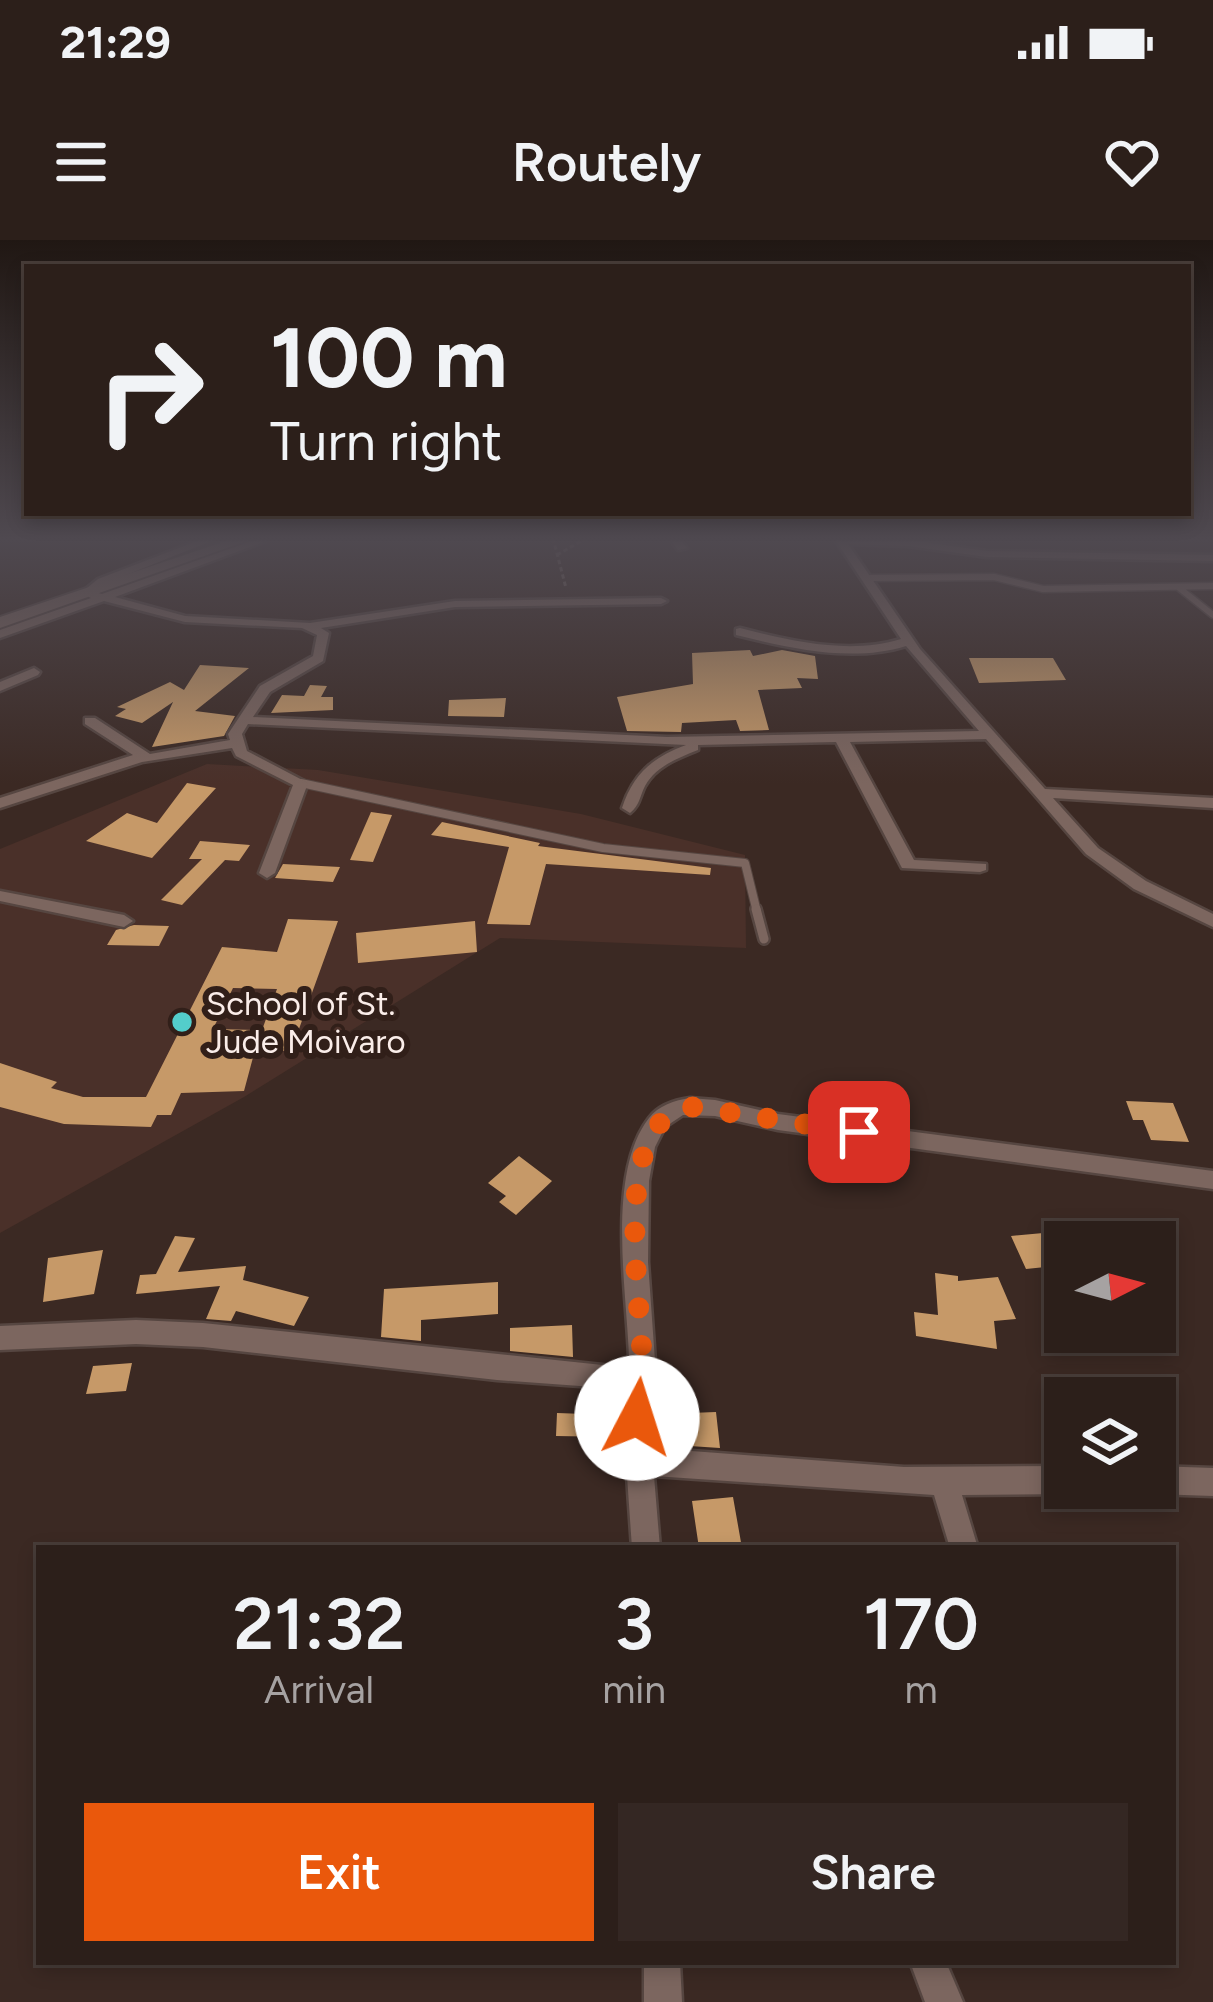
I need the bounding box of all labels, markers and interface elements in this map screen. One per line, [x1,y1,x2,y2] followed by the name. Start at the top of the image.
[60,15,171,69] text: 21:29
[48,129,114,195] icon: menu
[1099,129,1165,195] icon: heart
[512,130,701,195] text: Routely
[270,307,508,408] text: 100 m
[72,312,228,468] icon: right
[270,409,502,474] text: Turn right
[206,984,406,1061] place label: School of St. Jude Moivaro
[169,1009,195,1035] marker: School of St. Jude Moivaro
[808,1081,910,1183] pin
[826,1099,892,1165] icon: arrive
[1044,1221,1176,1353] north arrow
[1044,1221,1176,1509] map controls
[574,1355,700,1481] position arrow
[1044,1377,1176,1509] button: layers
[233,1581,405,1667] text: 21:32
[614,1581,654,1667] text: 3
[863,1581,979,1667] text: 170
[264,1666,374,1713] text: Arrival
[602,1666,666,1713] text: min
[904,1666,938,1713] text: m
[84,1803,594,1941] button: Exit
[618,1803,1128,1941] button: Share

